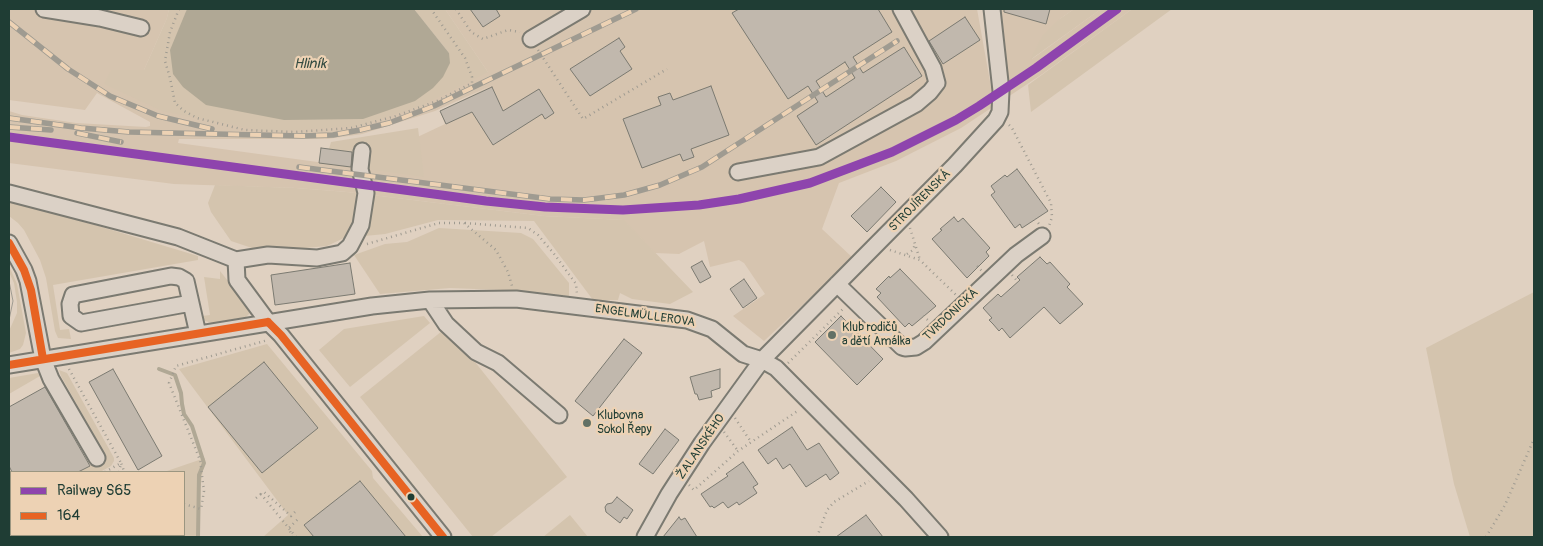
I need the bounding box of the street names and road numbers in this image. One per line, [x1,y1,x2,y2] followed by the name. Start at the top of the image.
[886,167,954,235] street label: STROJÍRENSKÁ
[920,286,982,344] street label: TVRDONICKÁ
[594,302,696,330] street label: ENGELMÜLLEROVA
[674,412,728,482] street label: ŽALANSKÉHO

